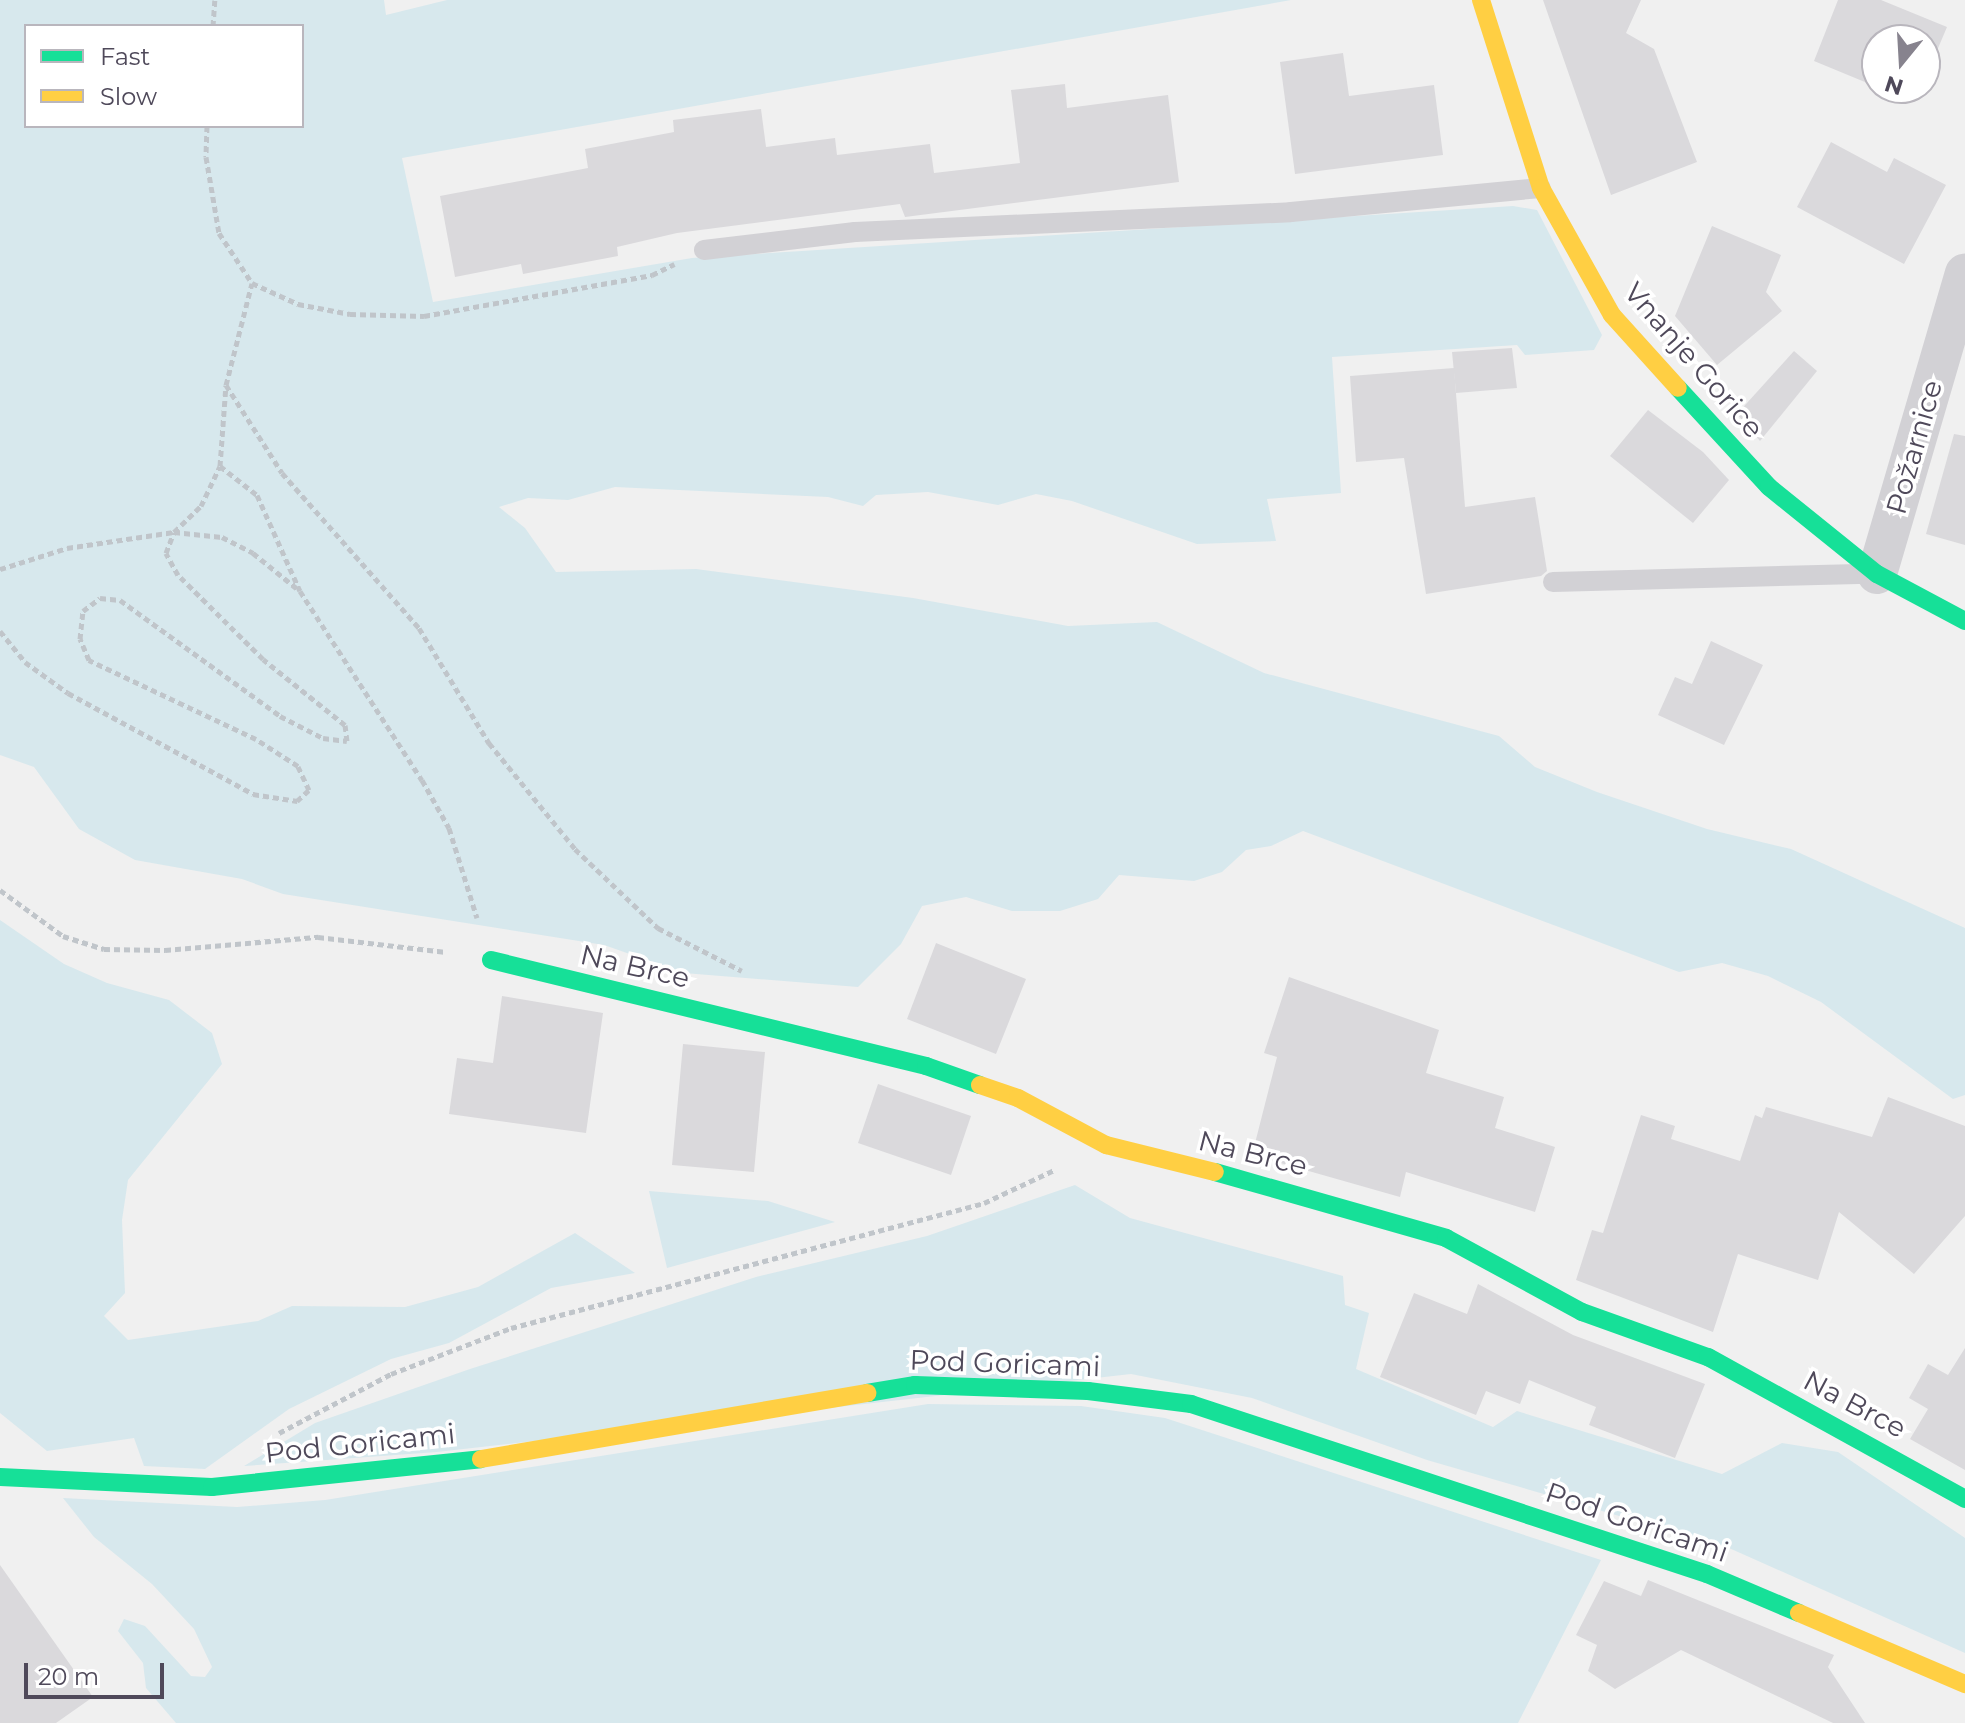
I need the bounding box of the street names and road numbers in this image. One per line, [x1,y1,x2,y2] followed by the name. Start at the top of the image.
[1617,275,1771,445] street label: Vnanje Gorice
[1879,376,1949,518] street label: Požarnice
[577,937,693,995] street label: Na Brce
[1195,1123,1311,1183] street label: Na Brce
[909,1343,1101,1383] street label: Pod Goricami
[1798,1363,1912,1445] street label: Na Brce
[263,1416,457,1470] street label: Pod Goricami
[1541,1475,1733,1569] street label: Pod Goricami

